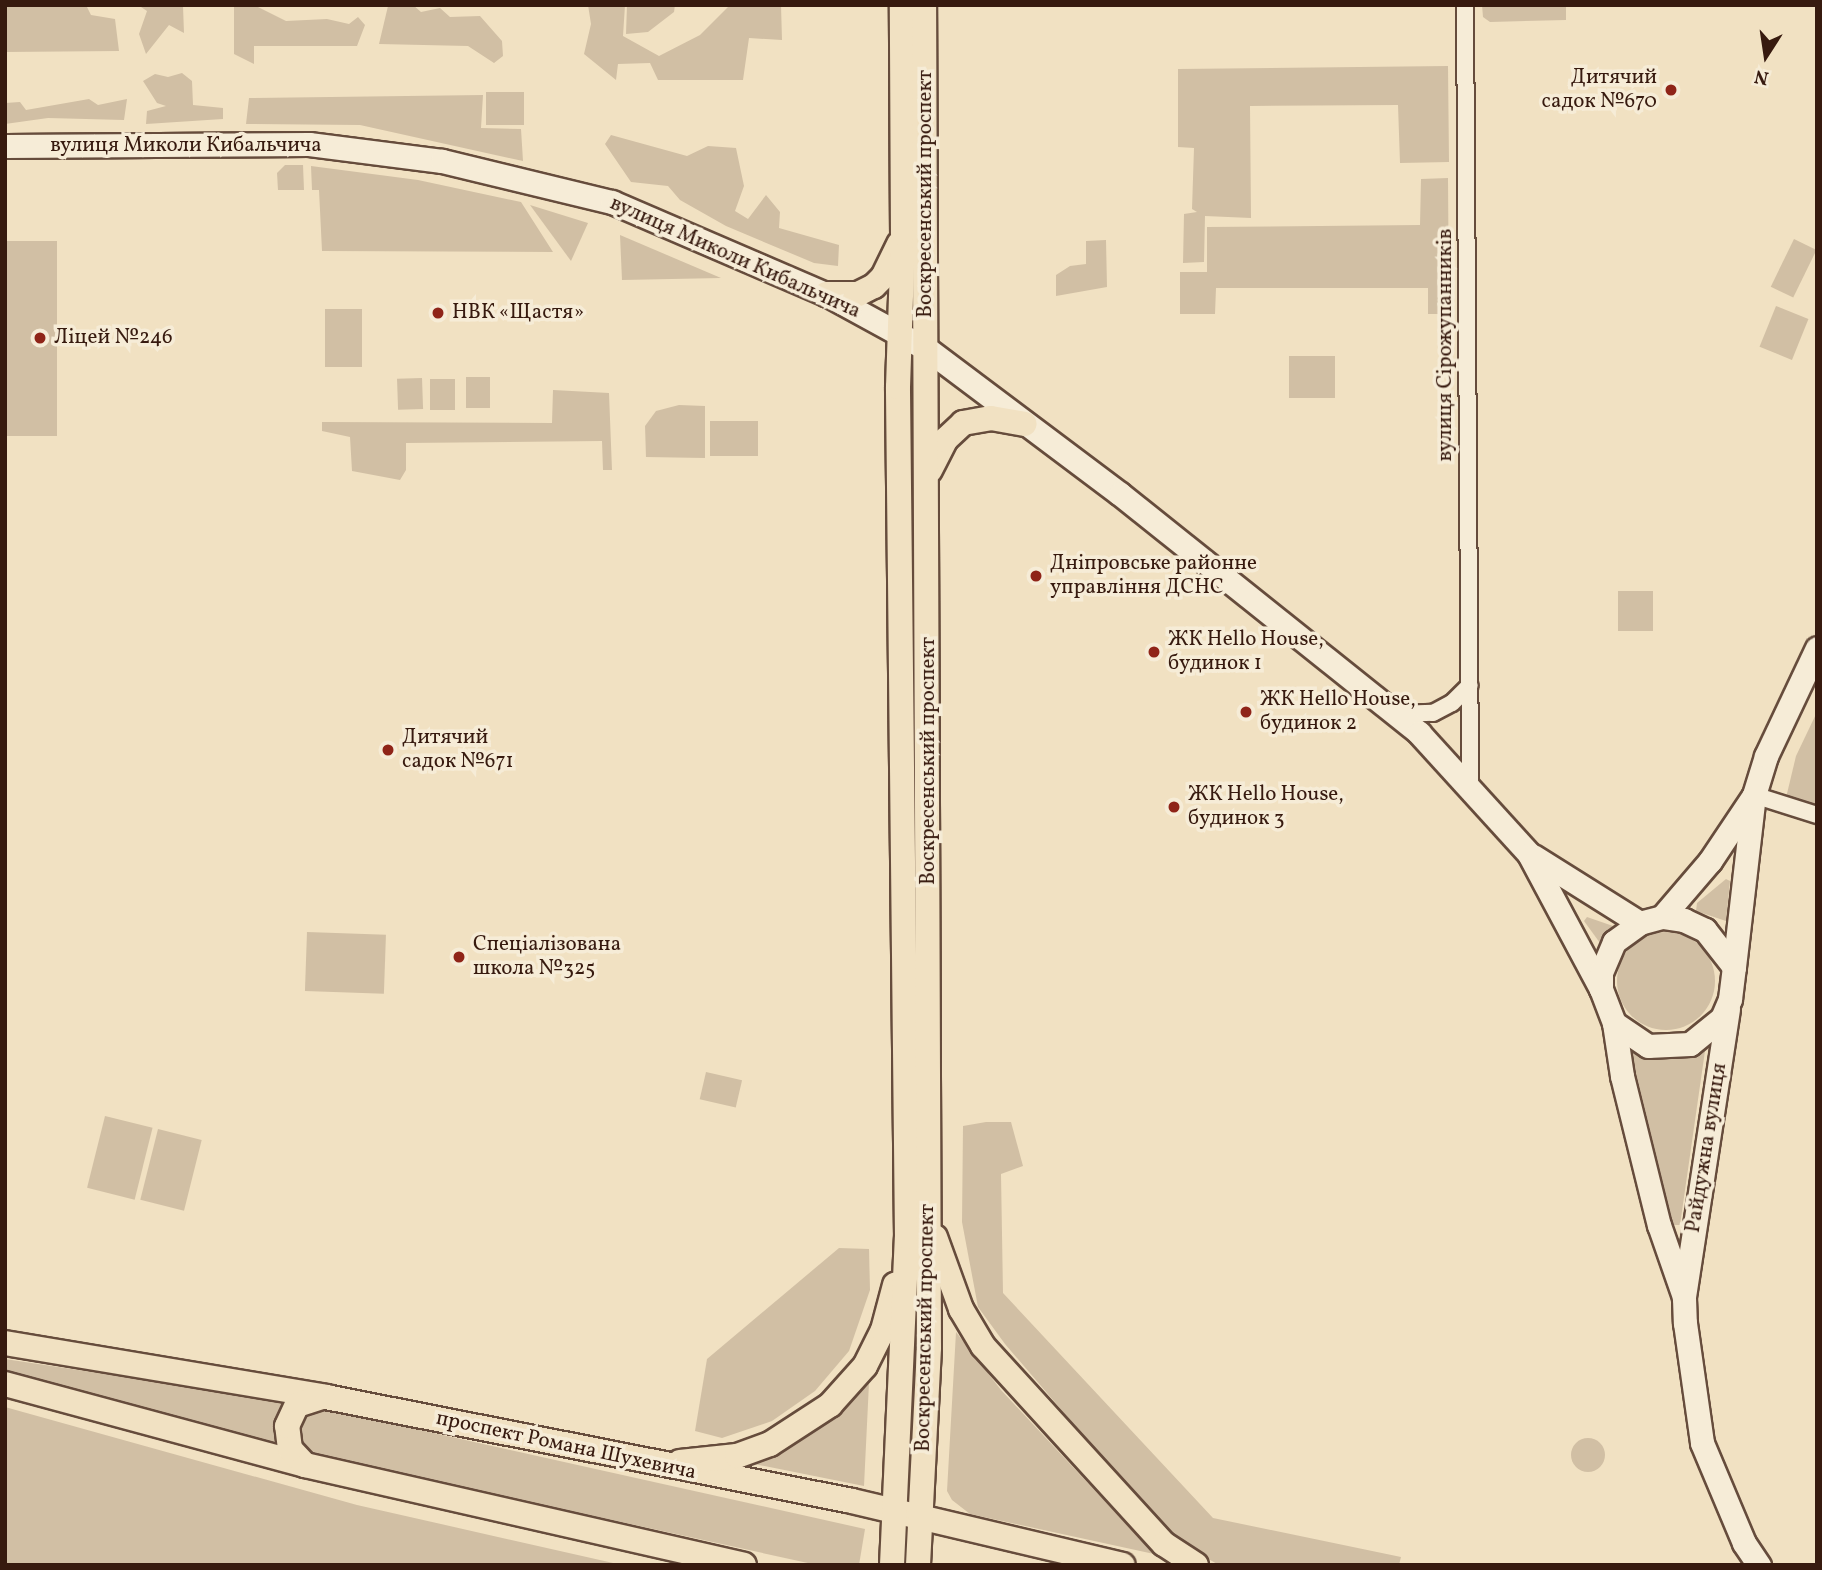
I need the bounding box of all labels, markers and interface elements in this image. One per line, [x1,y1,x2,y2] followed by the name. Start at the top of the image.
[1731,21,1801,91] north arrow
[1752,62,1771,91] text: N
[1542,65,1657,115] place label: Дитячий садок №670
[913,70,939,318] street label: Воскресенський проспект
[1663,82,1679,98] marker: Дитячий садок №670
[50,133,322,159] street label: вулиця Миколи Кибальчича
[606,191,864,325] street label: вулиця Миколи Кибальчича
[1433,229,1459,461] street label: вулиця Сірожупанників
[452,300,585,326] place label: НВК «Щастя»
[430,305,446,321] marker: НВК «Щастя»
[54,325,173,351] place label: Ліцей №246
[32,330,48,346] marker: Ліцей №246
[1050,551,1257,601] place label: Дніпровське районне управління ДСНС
[1028,568,1044,584] marker: Дніпровське районне управління ДСНС
[1168,627,1324,677] place label: ЖК Hello House, будинок 1
[916,637,942,885] street label: Воскресенський проспект
[1146,644,1162,660] marker: ЖК Hello House, будинок 1
[1260,687,1416,737] place label: ЖК Hello House, будинок 2
[1238,704,1254,720] marker: ЖК Hello House, будинок 2
[402,725,514,775] place label: Дитячий садок №671
[380,742,396,758] marker: Дитячий садок №671
[1188,782,1344,832] place label: ЖК Hello House, будинок 3
[1166,799,1182,815] marker: ЖК Hello House, будинок 3
[473,932,621,982] place label: Спеціалізована школа №325
[451,949,467,965] marker: Спеціалізована школа №325
[1681,1061,1733,1235] street label: Райдужна вулиця
[911,1204,941,1452] street label: Воскресенський проспект
[434,1406,698,1486] street label: проспект Романа Шухевича

